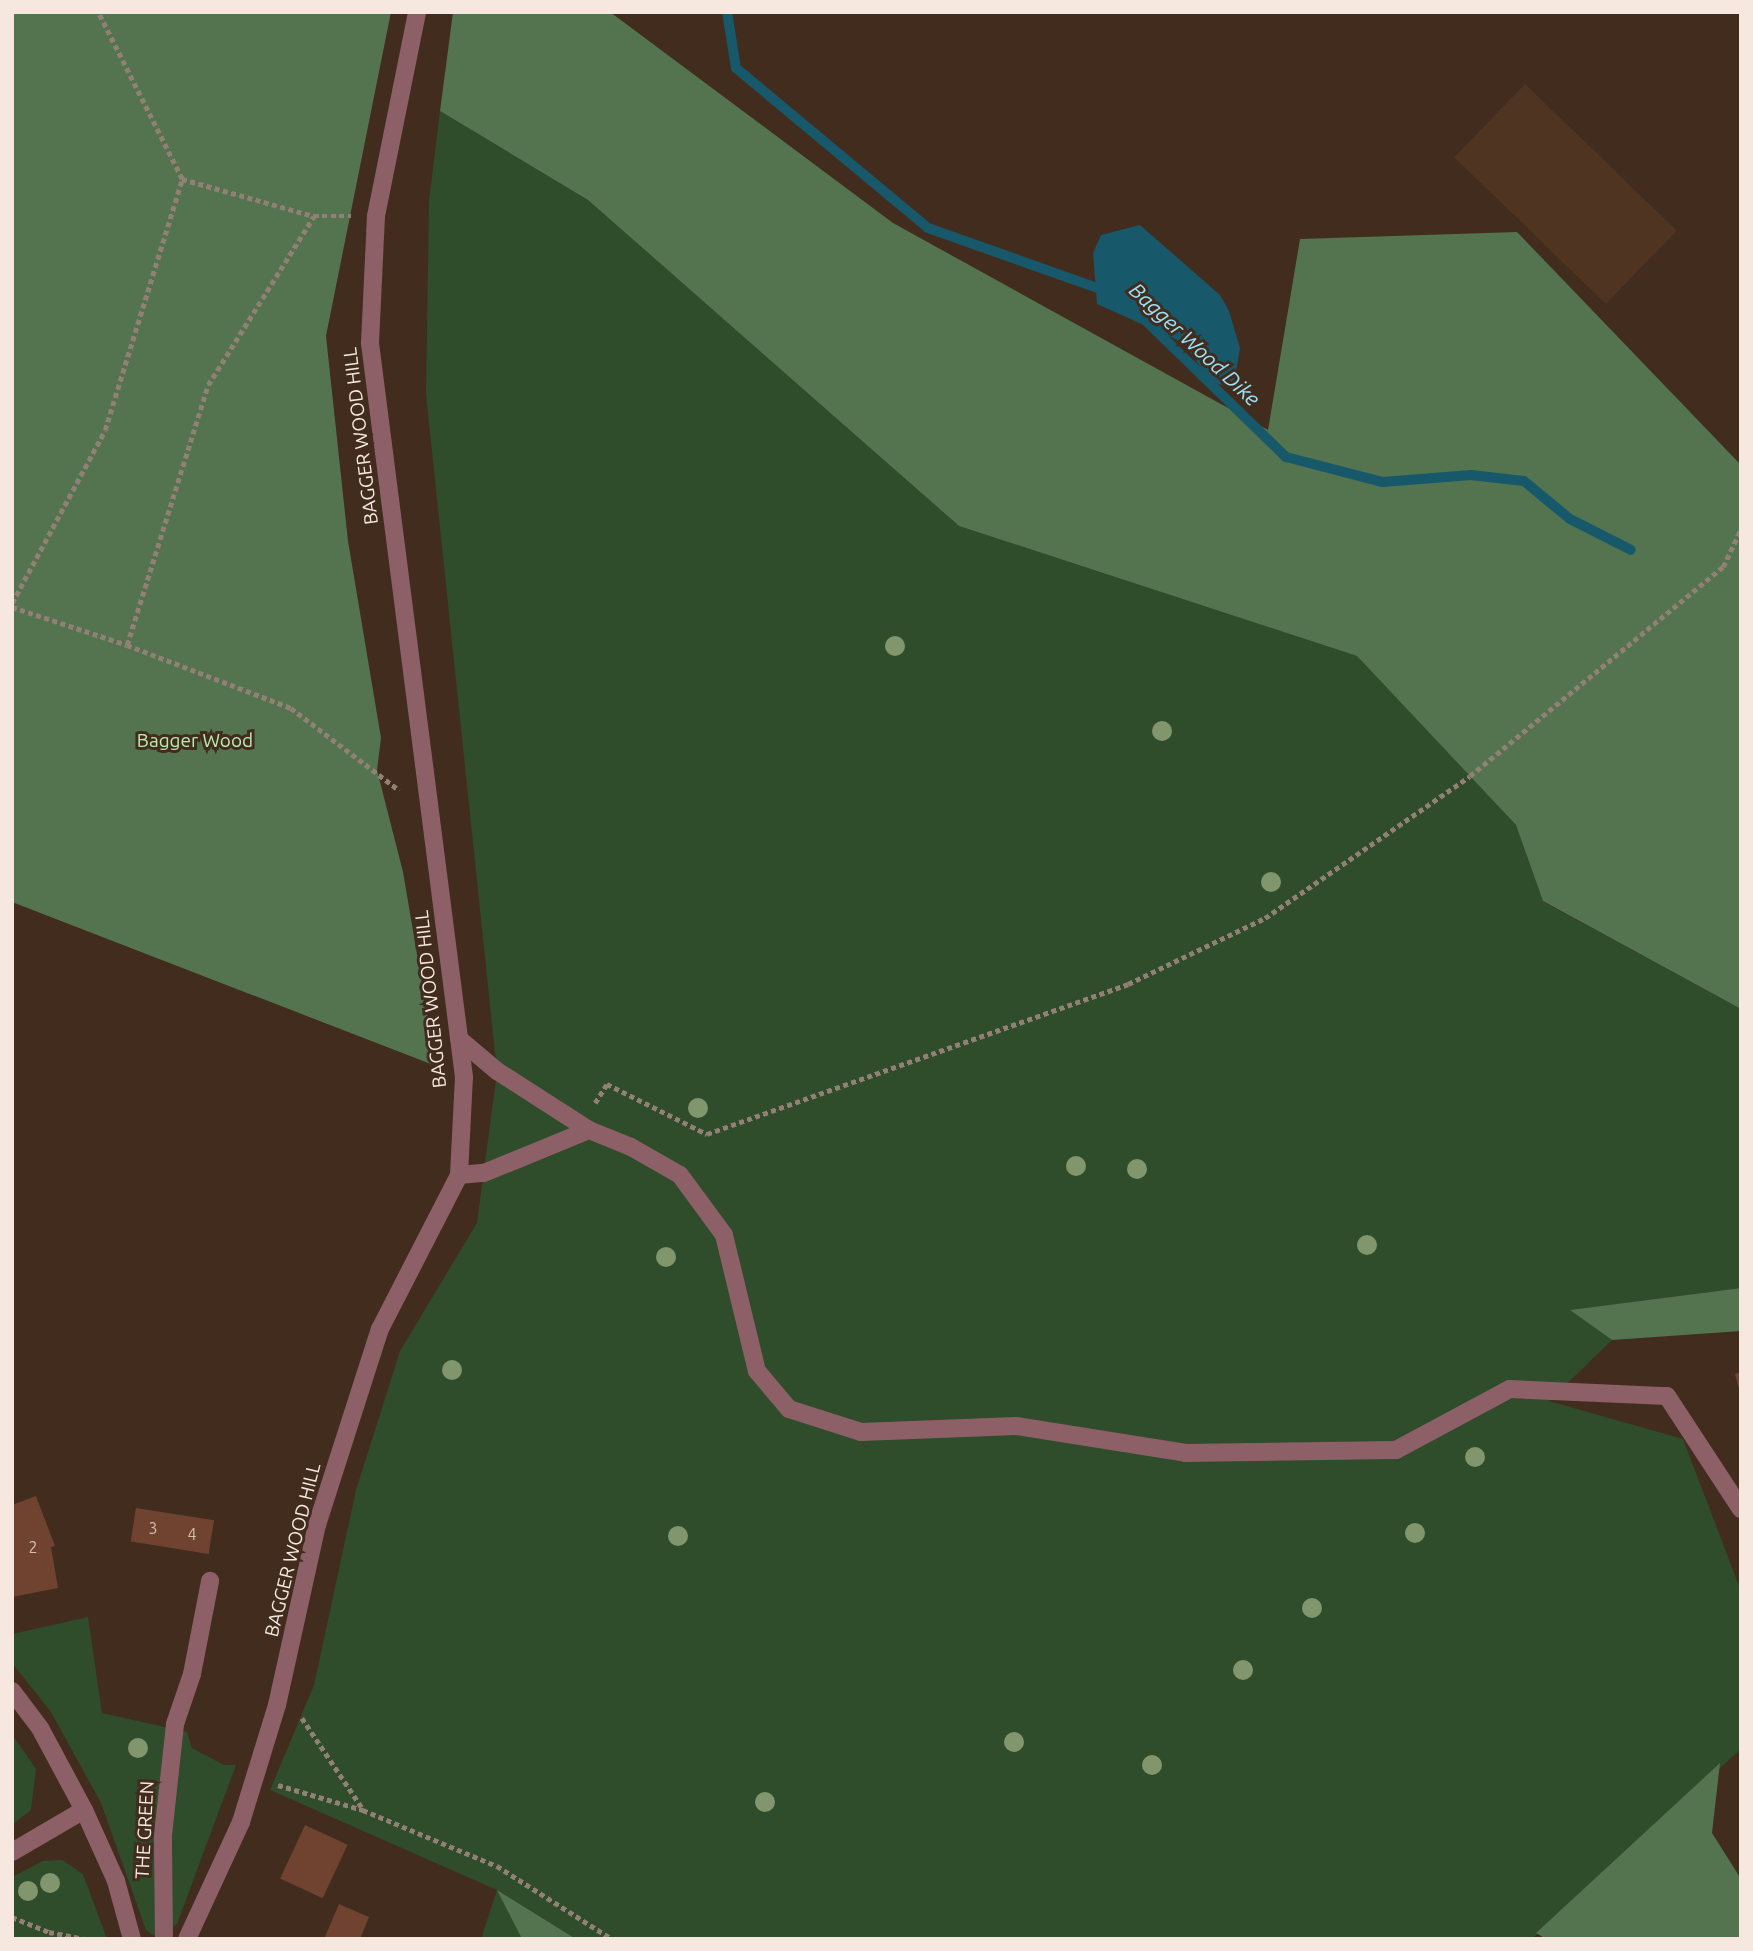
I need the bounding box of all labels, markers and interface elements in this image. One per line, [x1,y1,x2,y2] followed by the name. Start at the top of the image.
[1125,277,1265,411] water label: Bagger Wood Dike
[339,346,383,526] street label: BAGGER WOOD HILL
[137,730,253,752] park label: Bagger Wood
[410,909,452,1089] street label: BAGGER WOOD HILL
[260,1461,326,1639] street label: BAGGER WOOD HILL
[148,1518,158,1538] house number: 3
[187,1524,197,1544] house number: 4
[28,1537,38,1557] house number: 2
[131,1780,159,1880] street label: THE GREEN

